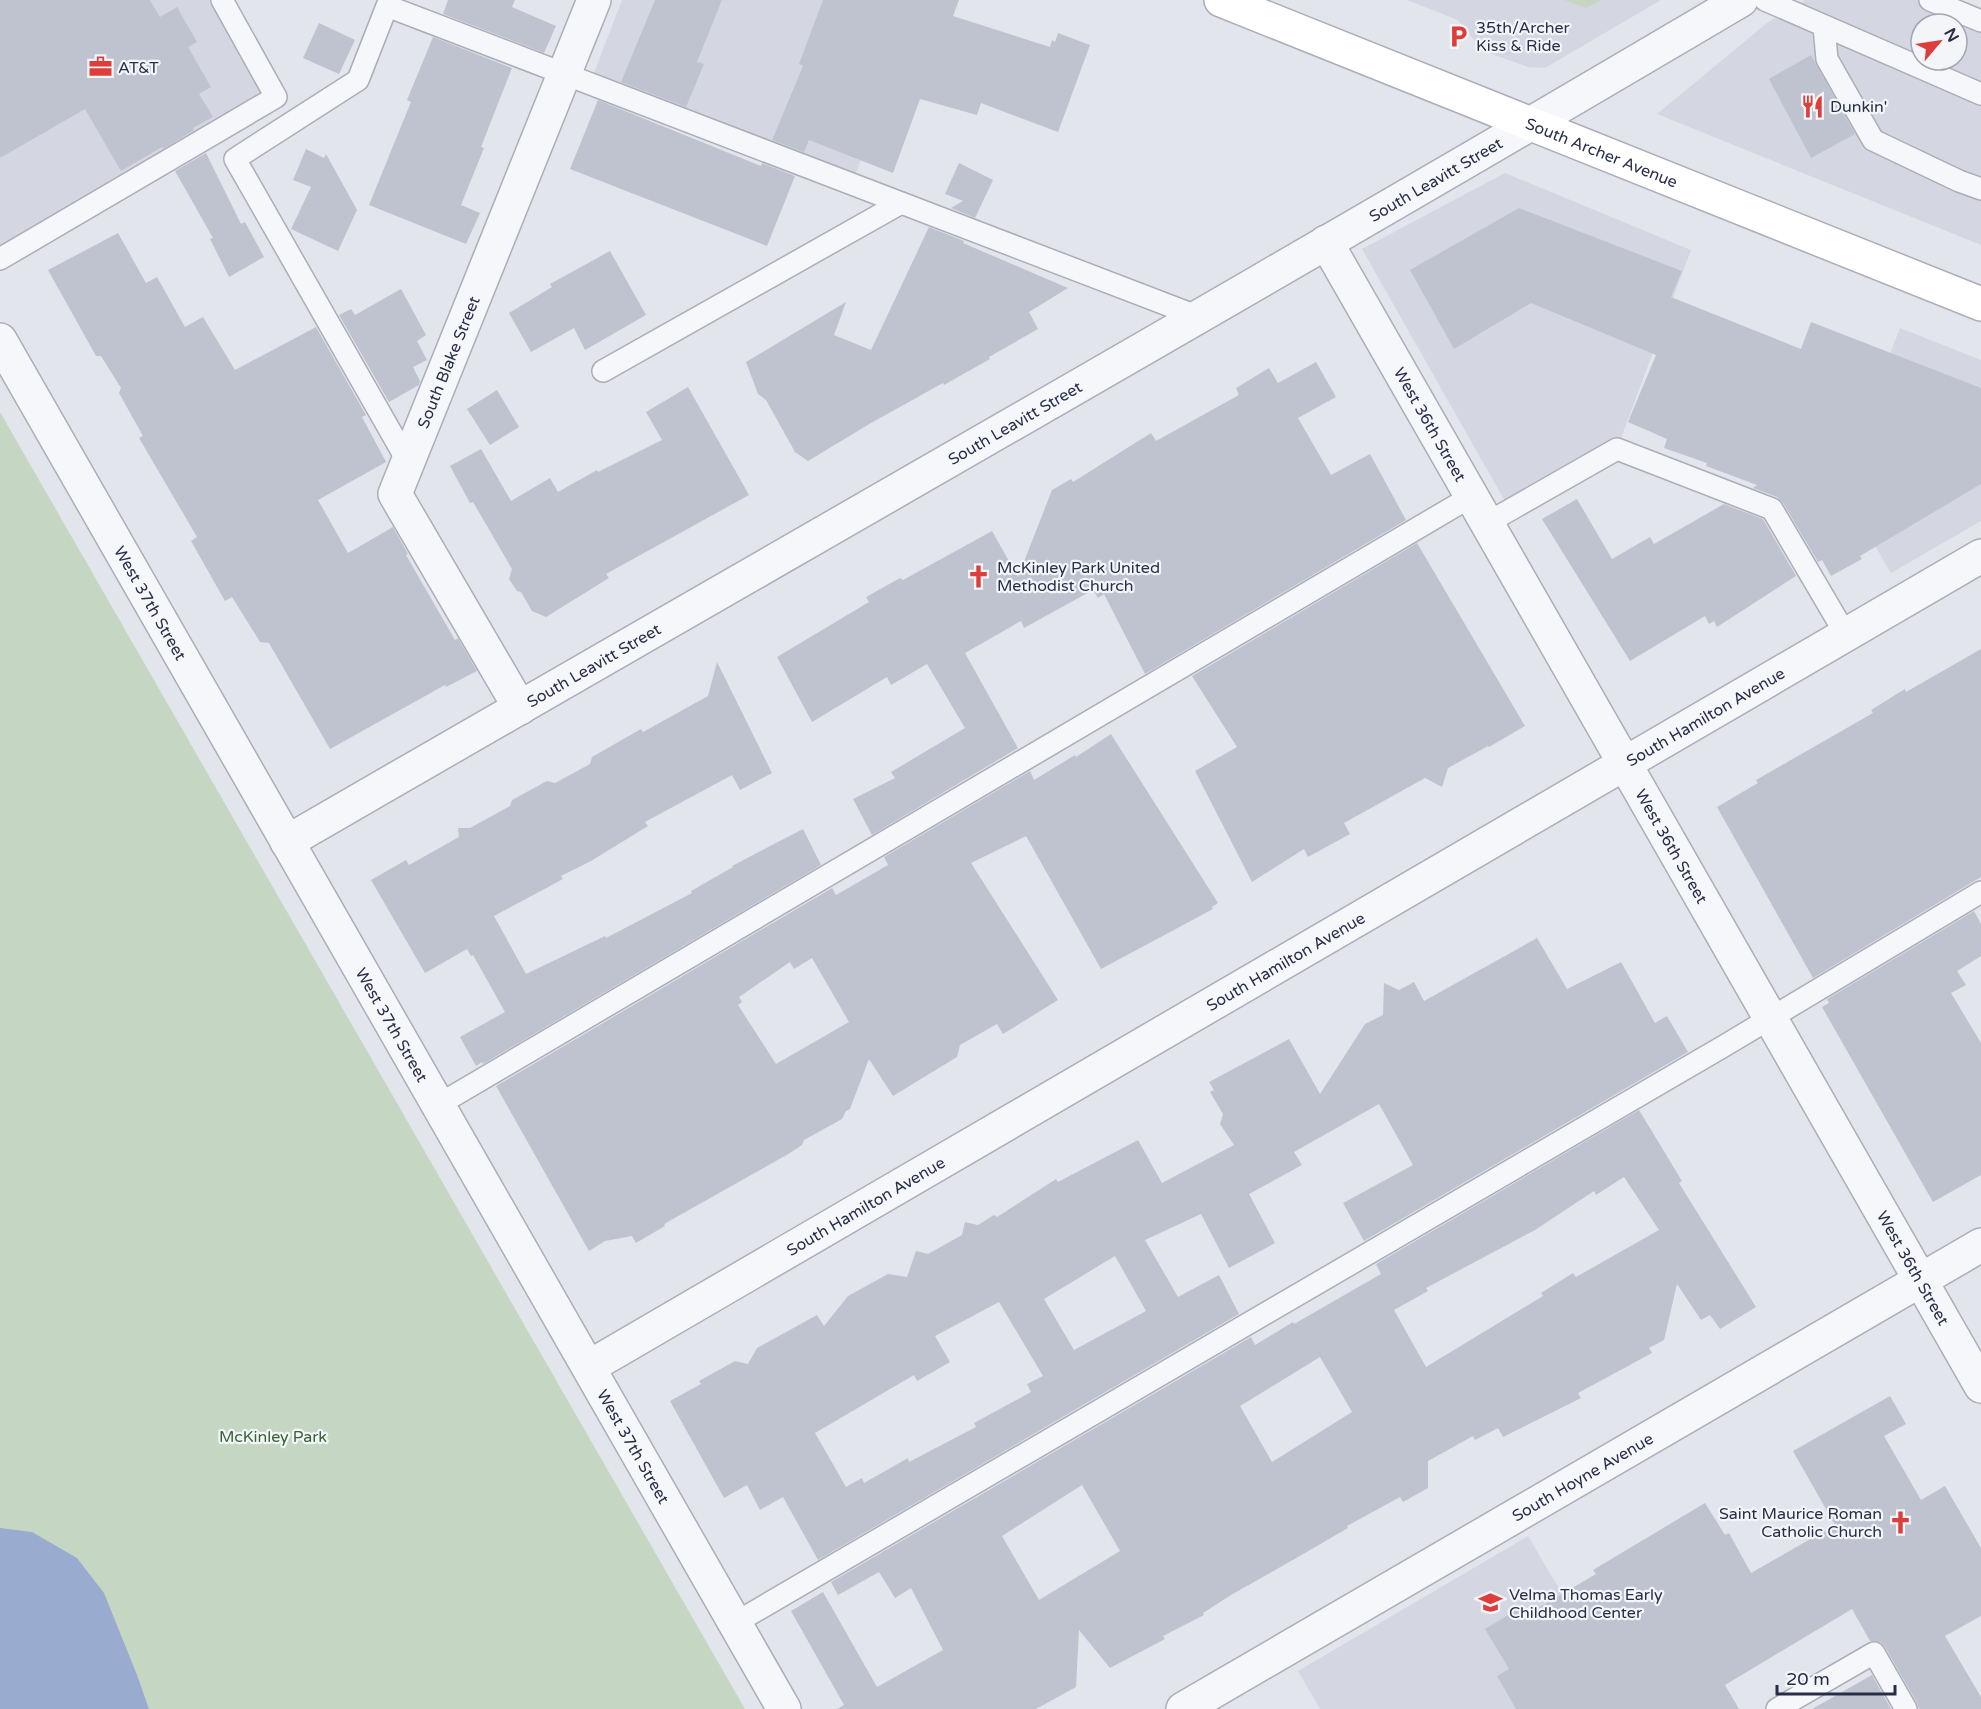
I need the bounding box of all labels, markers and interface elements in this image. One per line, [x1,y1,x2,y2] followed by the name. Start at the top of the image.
[1909,12,1969,72] north arrow
[1476,18,1571,56] place label: 35th/Archer Kiss & Ride
[1445,23,1471,49] parking icon: 35th/Archer Kiss & Ride
[1939,25,1963,46] text: N
[87,54,113,80] office icon: AT&T
[118,58,159,78] place label: AT&T
[1799,93,1825,119] restaurant icon: Dunkin'
[1830,97,1887,117] place label: Dunkin'
[1522,114,1680,193] street label: South Archer Avenue
[1366,133,1506,227] street label: South Leavitt Street
[413,293,485,432] street label: South Blake Street
[1389,364,1470,485] street label: West 36th Street
[945,377,1086,470] street label: South Leavitt Street
[109,543,190,664] street label: West 37th Street
[997,558,1160,596] place label: McKinley Park United Methodist Church
[966,563,992,589] church icon: McKinley Park United Methodist Church
[524,620,665,712] street label: South Leavitt Street
[1623,663,1789,771] street label: South Hamilton Avenue
[1630,786,1712,907] street label: West 36th Street
[1203,908,1369,1016] street label: South Hamilton Avenue
[351,964,432,1086] street label: West 37th Street
[783,1153,949,1261] street label: South Hamilton Avenue
[1872,1208,1953,1329] street label: West 36th Street
[592,1386,673,1508] street label: West 37th Street
[219,1427,327,1447] park label: McKinley Park
[1509,1429,1657,1526] street label: South Hoyne Avenue
[1719,1504,1882,1542] place label: Saint Maurice Roman Catholic Church
[1887,1509,1913,1535] church icon: Saint Maurice Roman Catholic Church
[1509,1585,1663,1623] place label: Velma Thomas Early Childhood Center
[1478,1590,1504,1616] school or university icon: Velma Thomas Early Childhood Center
[1777,1658,1896,1696] scale bar
[1786,1668,1830,1690] text: 20 m

